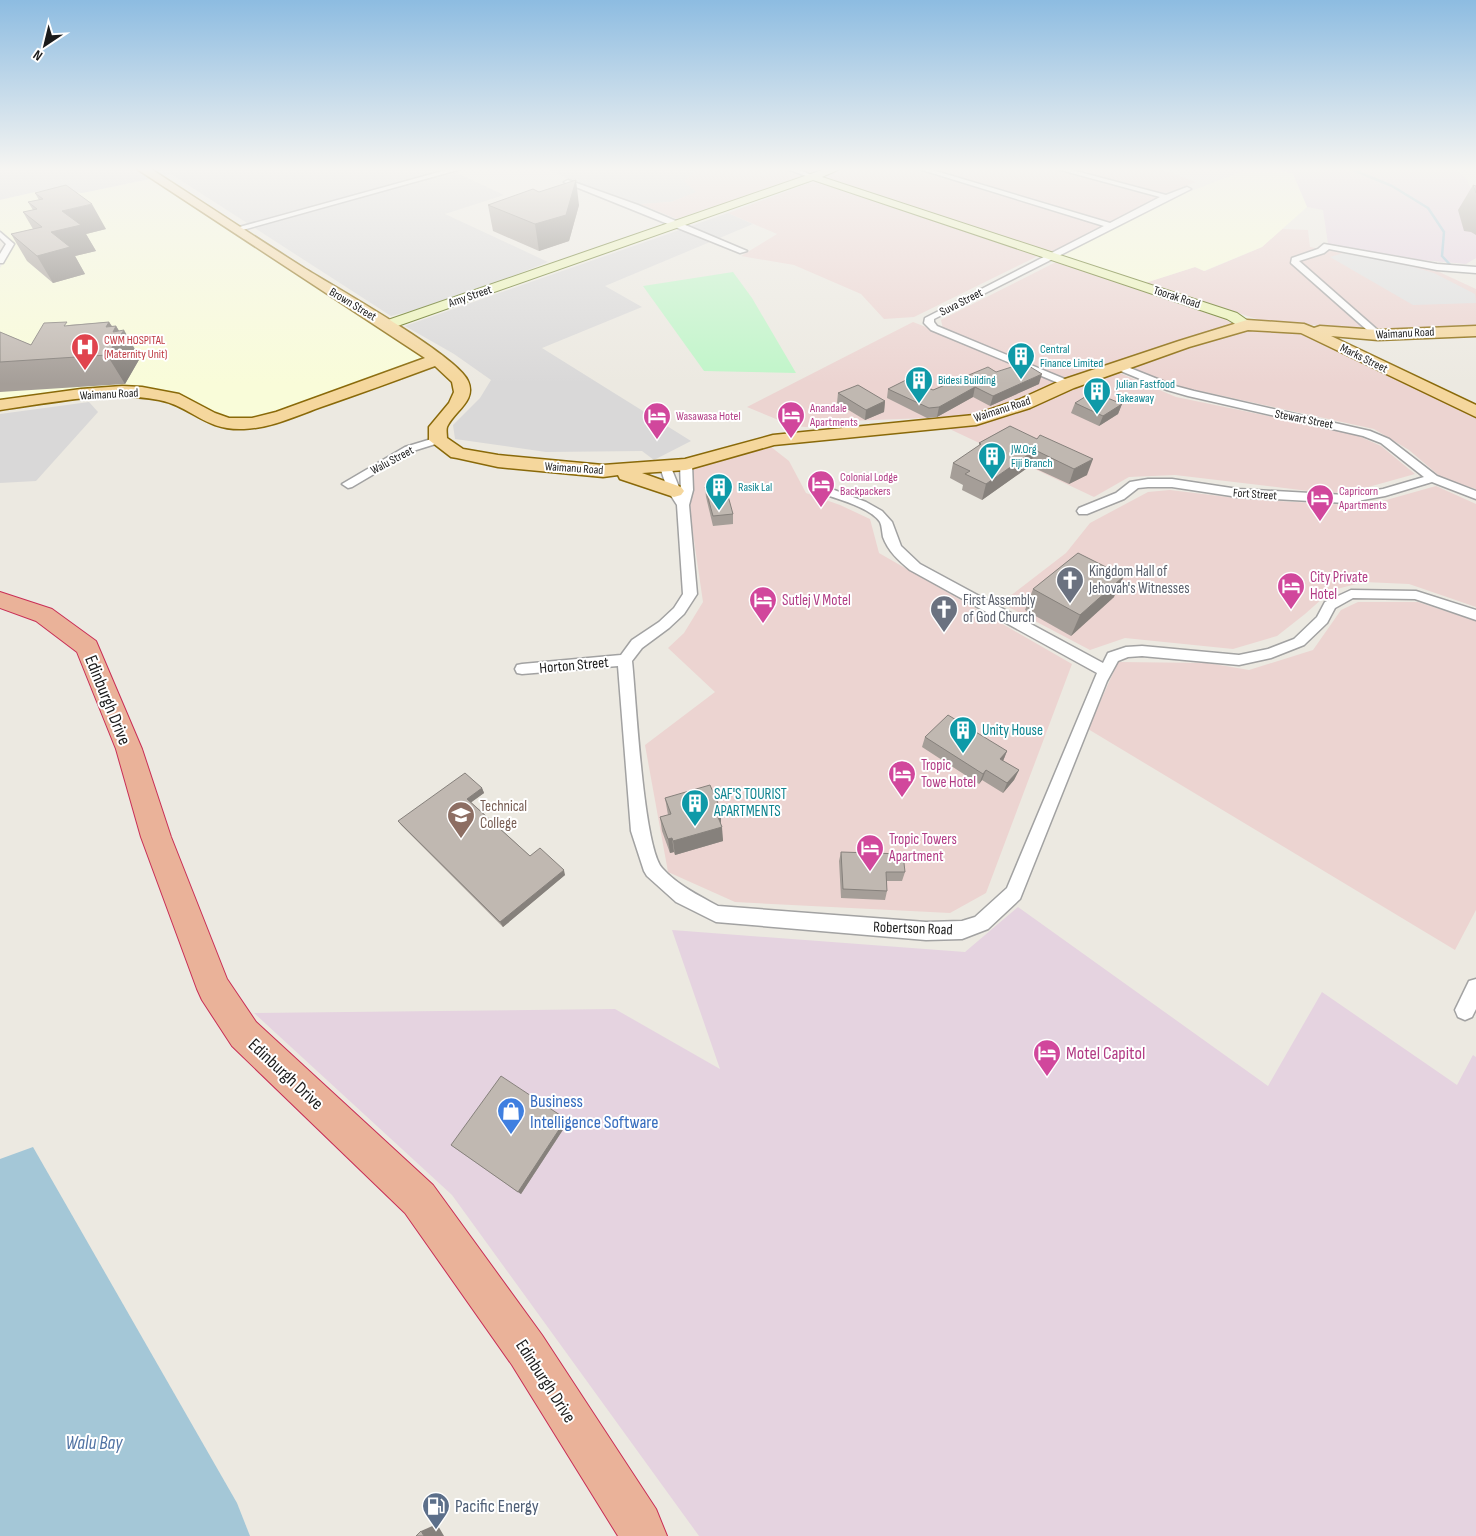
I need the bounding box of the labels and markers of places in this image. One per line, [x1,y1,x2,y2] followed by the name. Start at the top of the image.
[70,332,100,371] hospital icon: CWM HOSPITAL (Maternity Unit)
[104,333,167,362] place label: CWM HOSPITAL (Maternity Unit)
[1006,341,1036,380] building icon: Central Finance Limited
[1040,342,1103,371] place label: Central Finance Limited
[904,365,934,404] building icon: Bidesi Building
[938,373,996,388] place label: Bidesi Building
[1082,376,1112,415] building icon: Julian Fastfood Takeaway
[1115,377,1175,406] place label: Julian Fastfood Takeaway
[776,400,806,439] hotel icon: Anandale Apartments
[642,401,672,440] hotel icon: Wasawasa Hotel
[809,401,858,430] place label: Anandale Apartments
[676,409,741,424] place label: Wasawasa Hotel
[977,441,1007,480] building icon: JW.Org Fiji Branch
[1010,442,1053,471] place label: JW.Org Fiji Branch
[806,469,836,508] hotel icon: Colonial Lodge Backpackers
[840,470,898,499] place label: Colonial Lodge Backpackers
[704,472,734,511] building icon: Rasik Lal
[738,480,772,495] place label: Rasik Lal
[1305,483,1335,522] hotel icon: Capricorn Apartments
[1338,484,1387,513] place label: Capricorn Apartments
[1088,562,1190,598] place label: Kingdom Hall of Jehovah's Witnesses
[1055,565,1085,604] church icon: Kingdom Hall of Jehovah's Witnesses
[1310,568,1368,604] place label: City Private Hotel
[1276,571,1306,610] hotel icon: City Private Hotel
[748,585,778,624] hotel icon: Sutlej V Motel
[782,591,851,610] place label: Sutlej V Motel
[963,591,1036,627] place label: First Assembly of God Church
[929,594,959,633] church icon: First Assembly of God Church
[948,715,978,754] building icon: Unity House
[982,721,1043,740] place label: Unity House
[921,756,976,792] place label: Tropic Towe Hotel
[887,759,917,798] hotel icon: Tropic Towe Hotel
[713,785,787,821] place label: SAF'S TOURIST APARTMENTS
[680,788,710,827] building icon: SAF'S TOURIST APARTMENTS
[480,797,527,833] place label: Technical College
[446,800,476,839] school or university icon: Technical College
[888,830,957,866] place label: Tropic Towers Apartment
[855,833,885,872] hotel icon: Tropic Towers Apartment
[1032,1038,1062,1077] hotel icon: Motel Capitol
[1066,1043,1145,1064] place label: Motel Capitol
[530,1091,658,1133] place label: Business Intelligence Software
[496,1096,526,1135] shop icon: Business Intelligence Software
[421,1491,451,1530] fuel station icon: Pacific Energy
[455,1496,539,1517] place label: Pacific Energy

